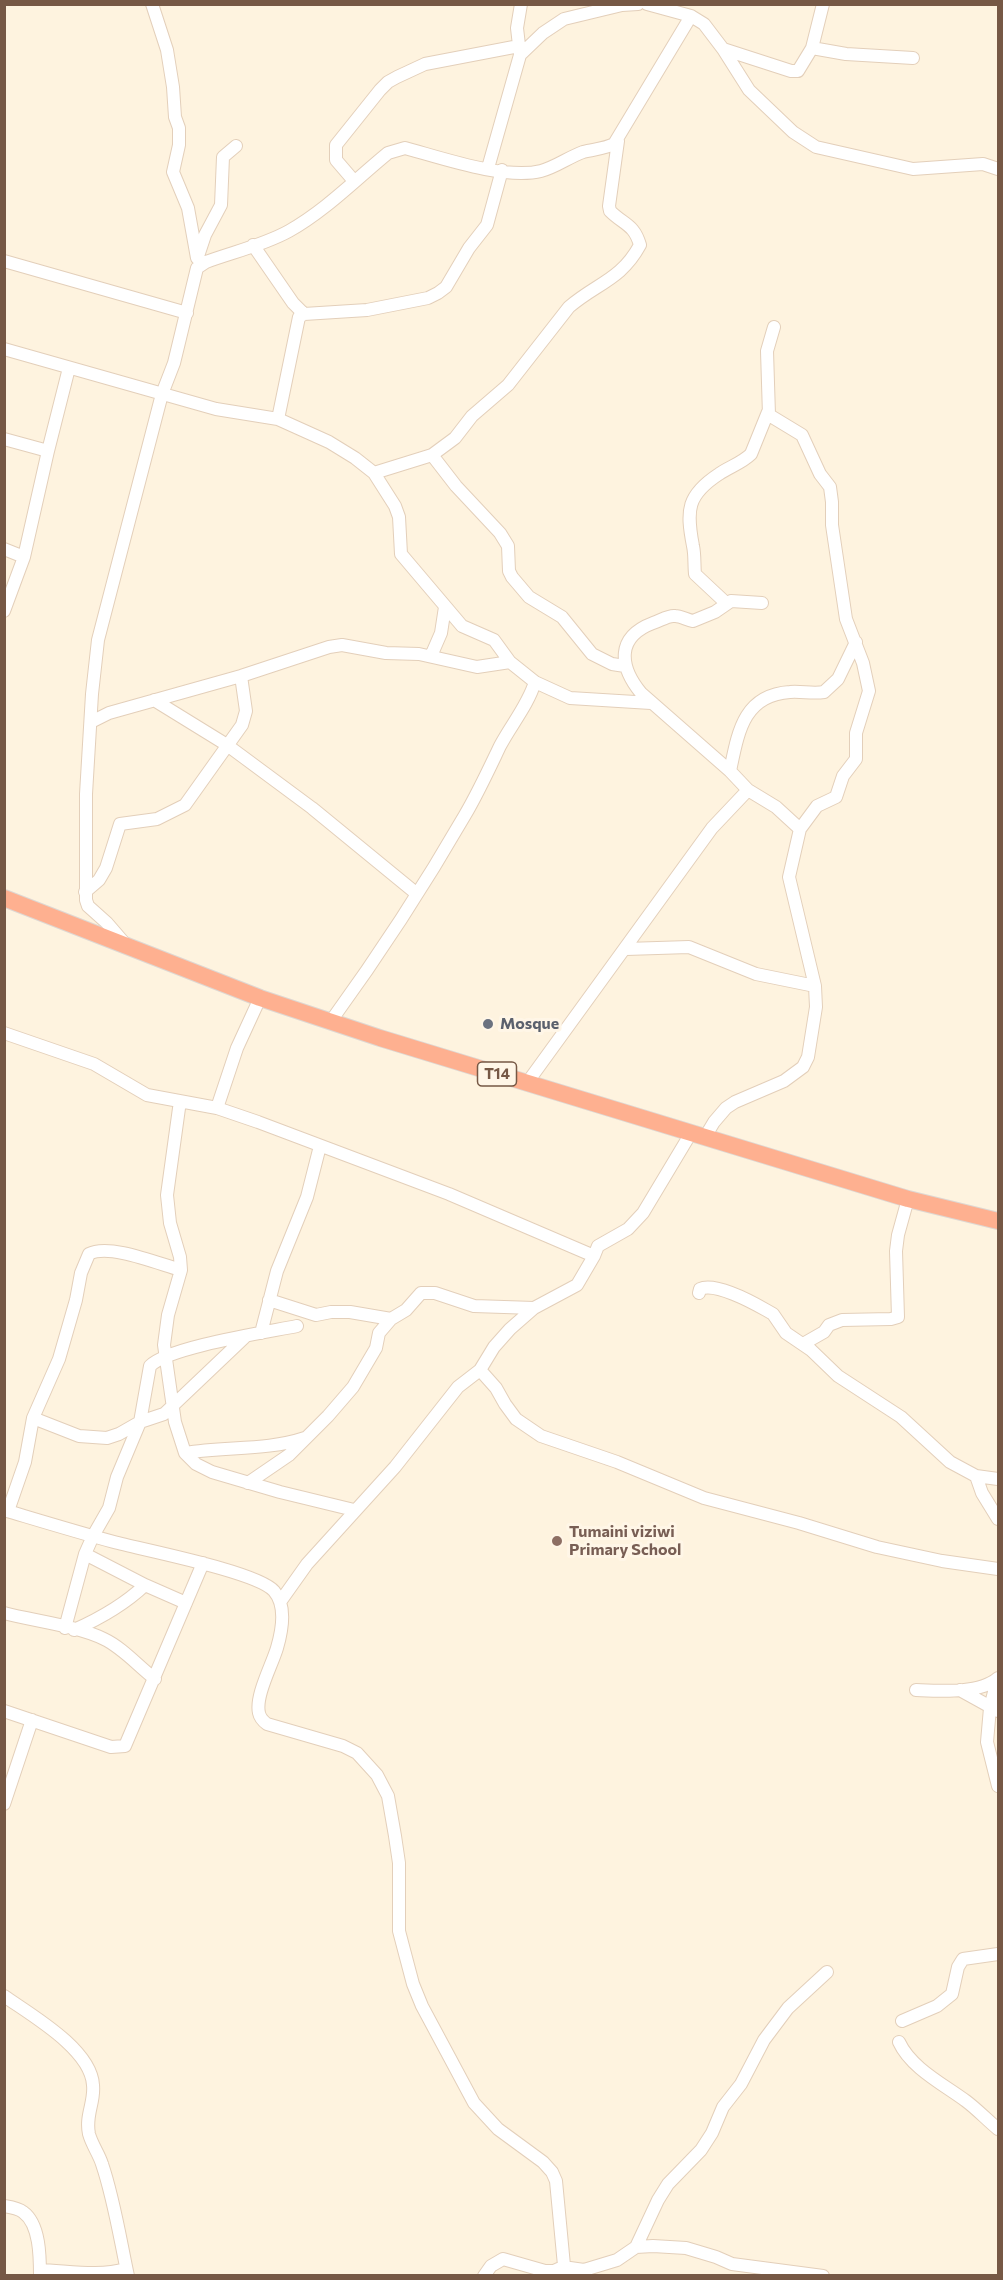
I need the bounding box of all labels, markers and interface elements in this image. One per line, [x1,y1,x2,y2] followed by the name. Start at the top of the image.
[500,1014,559,1034] place label: Mosque
[481,1017,495,1031] marker: Mosque
[478,1062,516,1086] road number: T14
[569,1522,681,1560] place label: Tumaini viziwi Primary School
[550,1534,564,1548] marker: Tumaini viziwi Primary School

